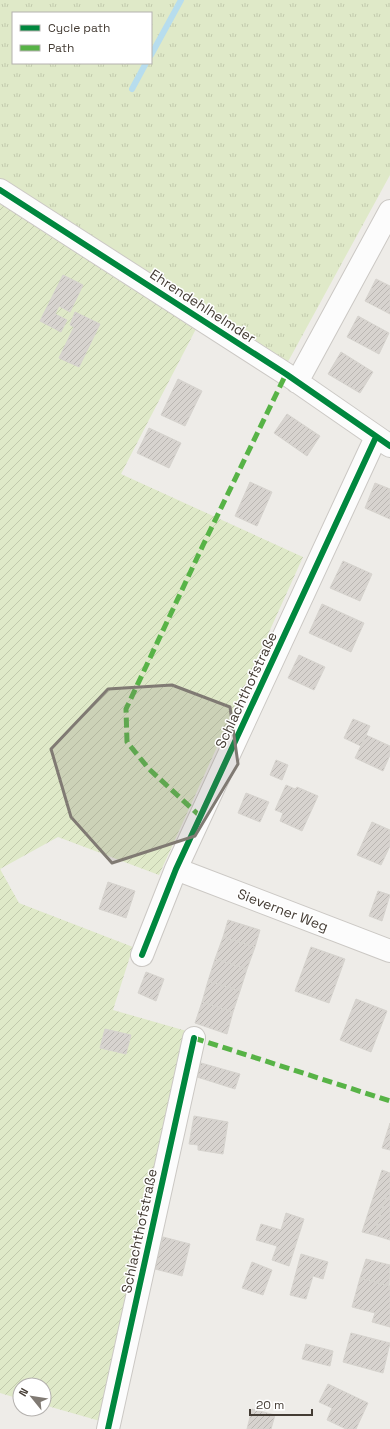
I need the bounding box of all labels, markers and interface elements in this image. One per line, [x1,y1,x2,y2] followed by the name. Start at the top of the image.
[12,12,152,64] legend
[48,20,110,36] text: Cycle path
[48,40,74,56] text: Path
[147,265,259,347] street label: Ehrendehlhelmder
[211,629,281,751] street label: Schlachthofstraße
[235,884,331,936] street label: Sieverner Weg
[117,1167,161,1295] street label: Schlachthofstraße
[12,1377,52,1417] north arrow
[15,1385,31,1399] text: N
[250,1391,312,1417] scale bar
[256,1397,284,1413] text: 20 m

